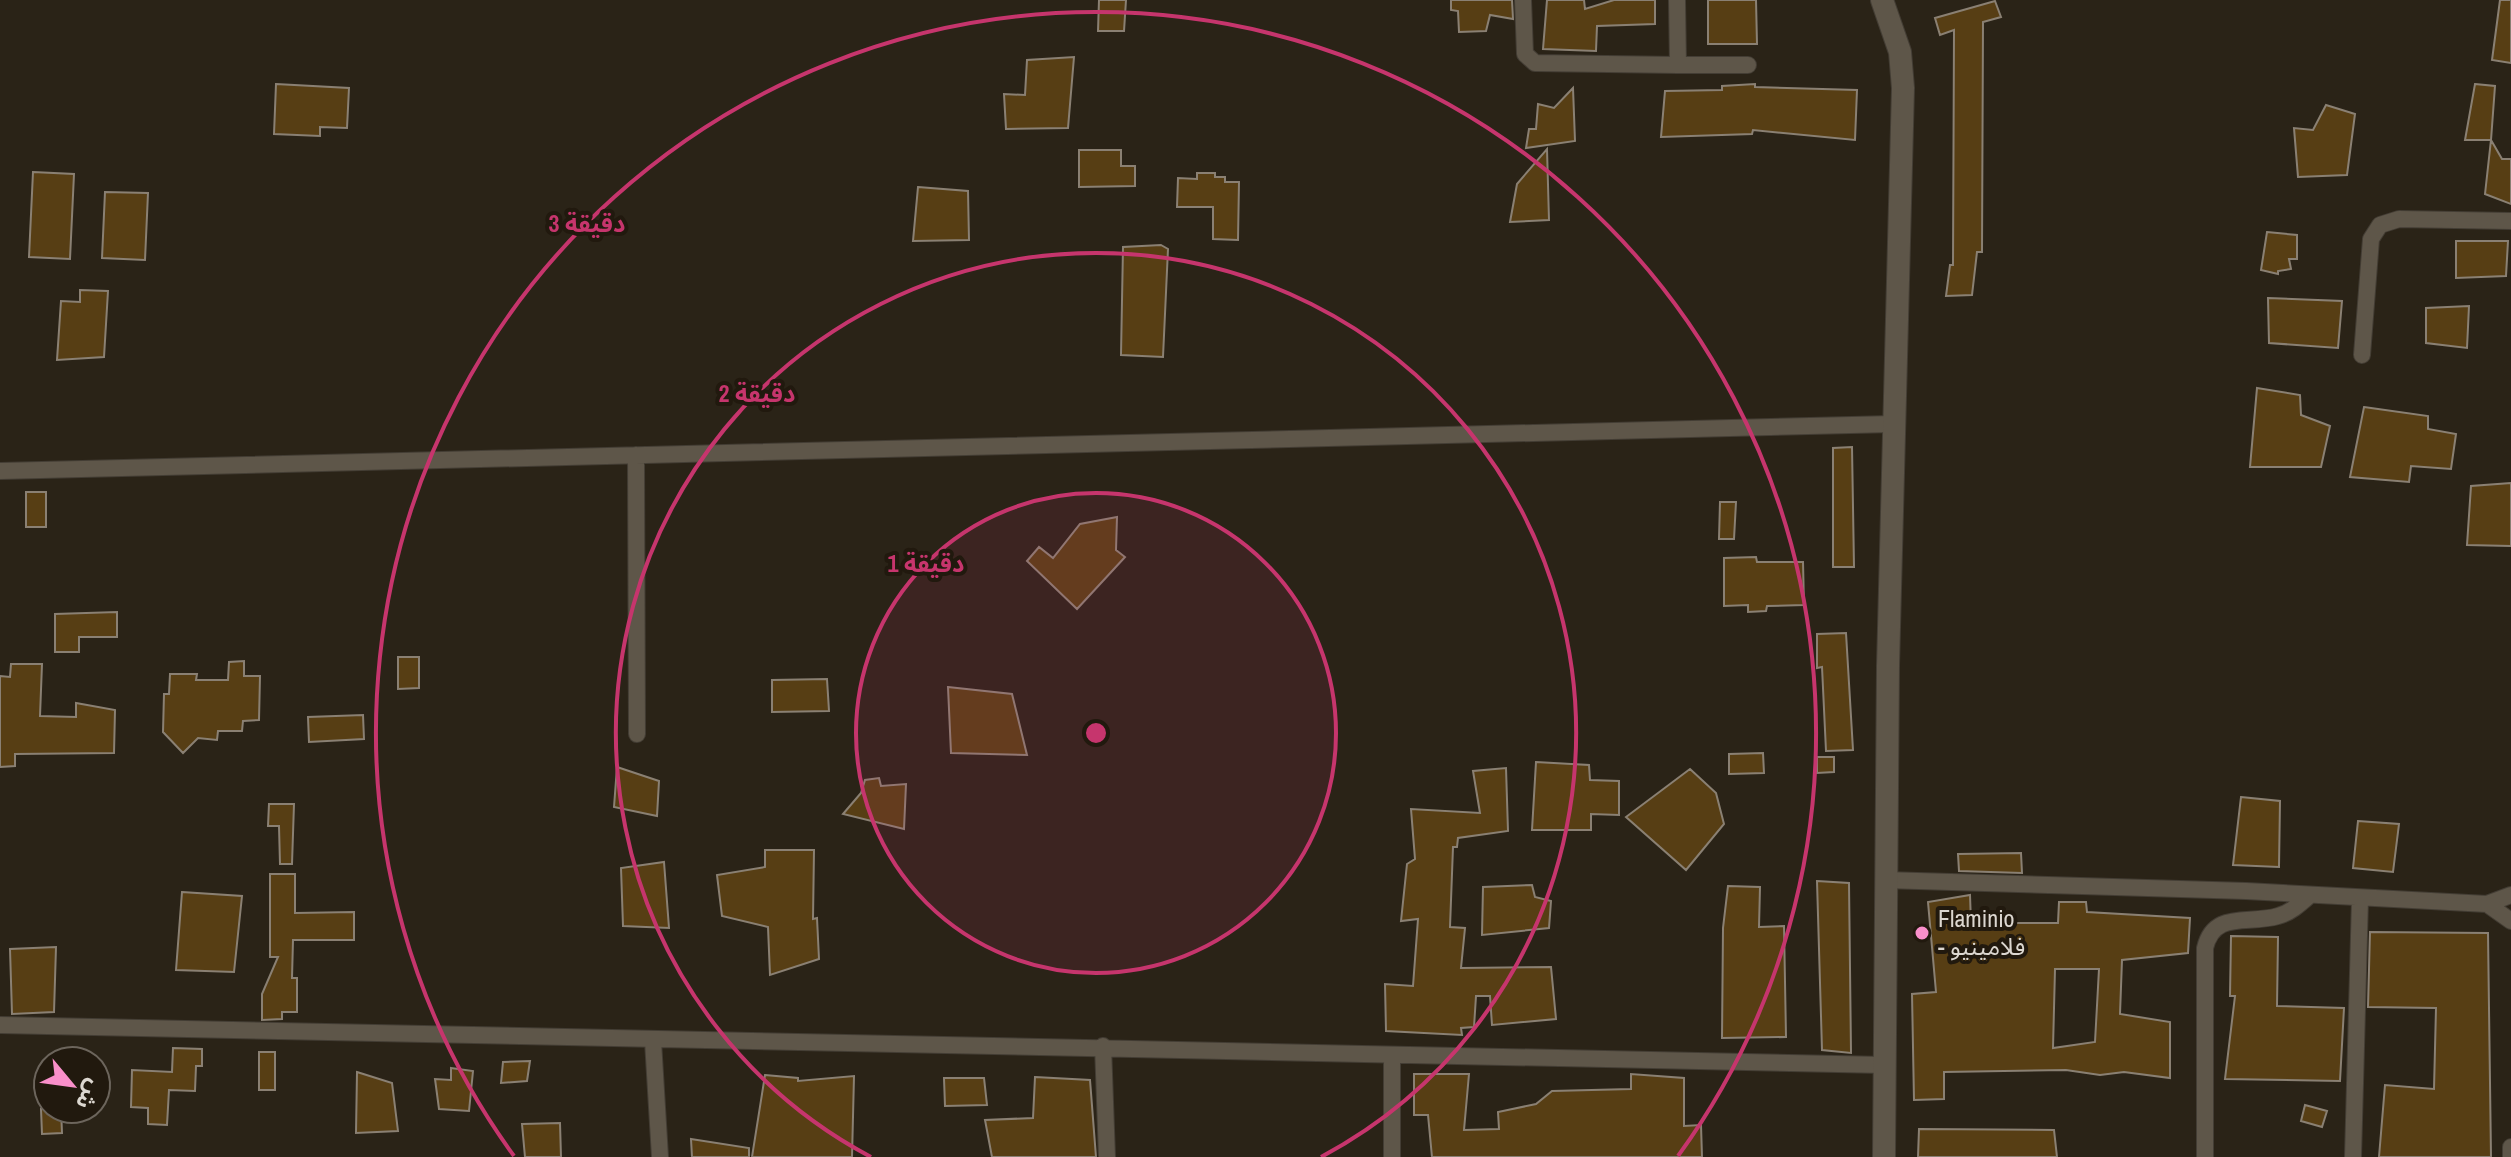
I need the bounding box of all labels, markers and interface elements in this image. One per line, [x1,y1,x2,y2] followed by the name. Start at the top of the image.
[549,207,625,239] text: 3 دقيقة
[719,377,795,409] text: 2 دقيقة
[888,547,964,579] text: 1 دقيقة
[1082,719,1110,747] centre of rings
[1938,902,2025,962] place label: Flaminio - فلامينيو
[1913,924,1931,942] marker: Flaminio - فلامينيو
[32,1045,112,1125] north arrow
[69,1074,110,1115] text: ش

